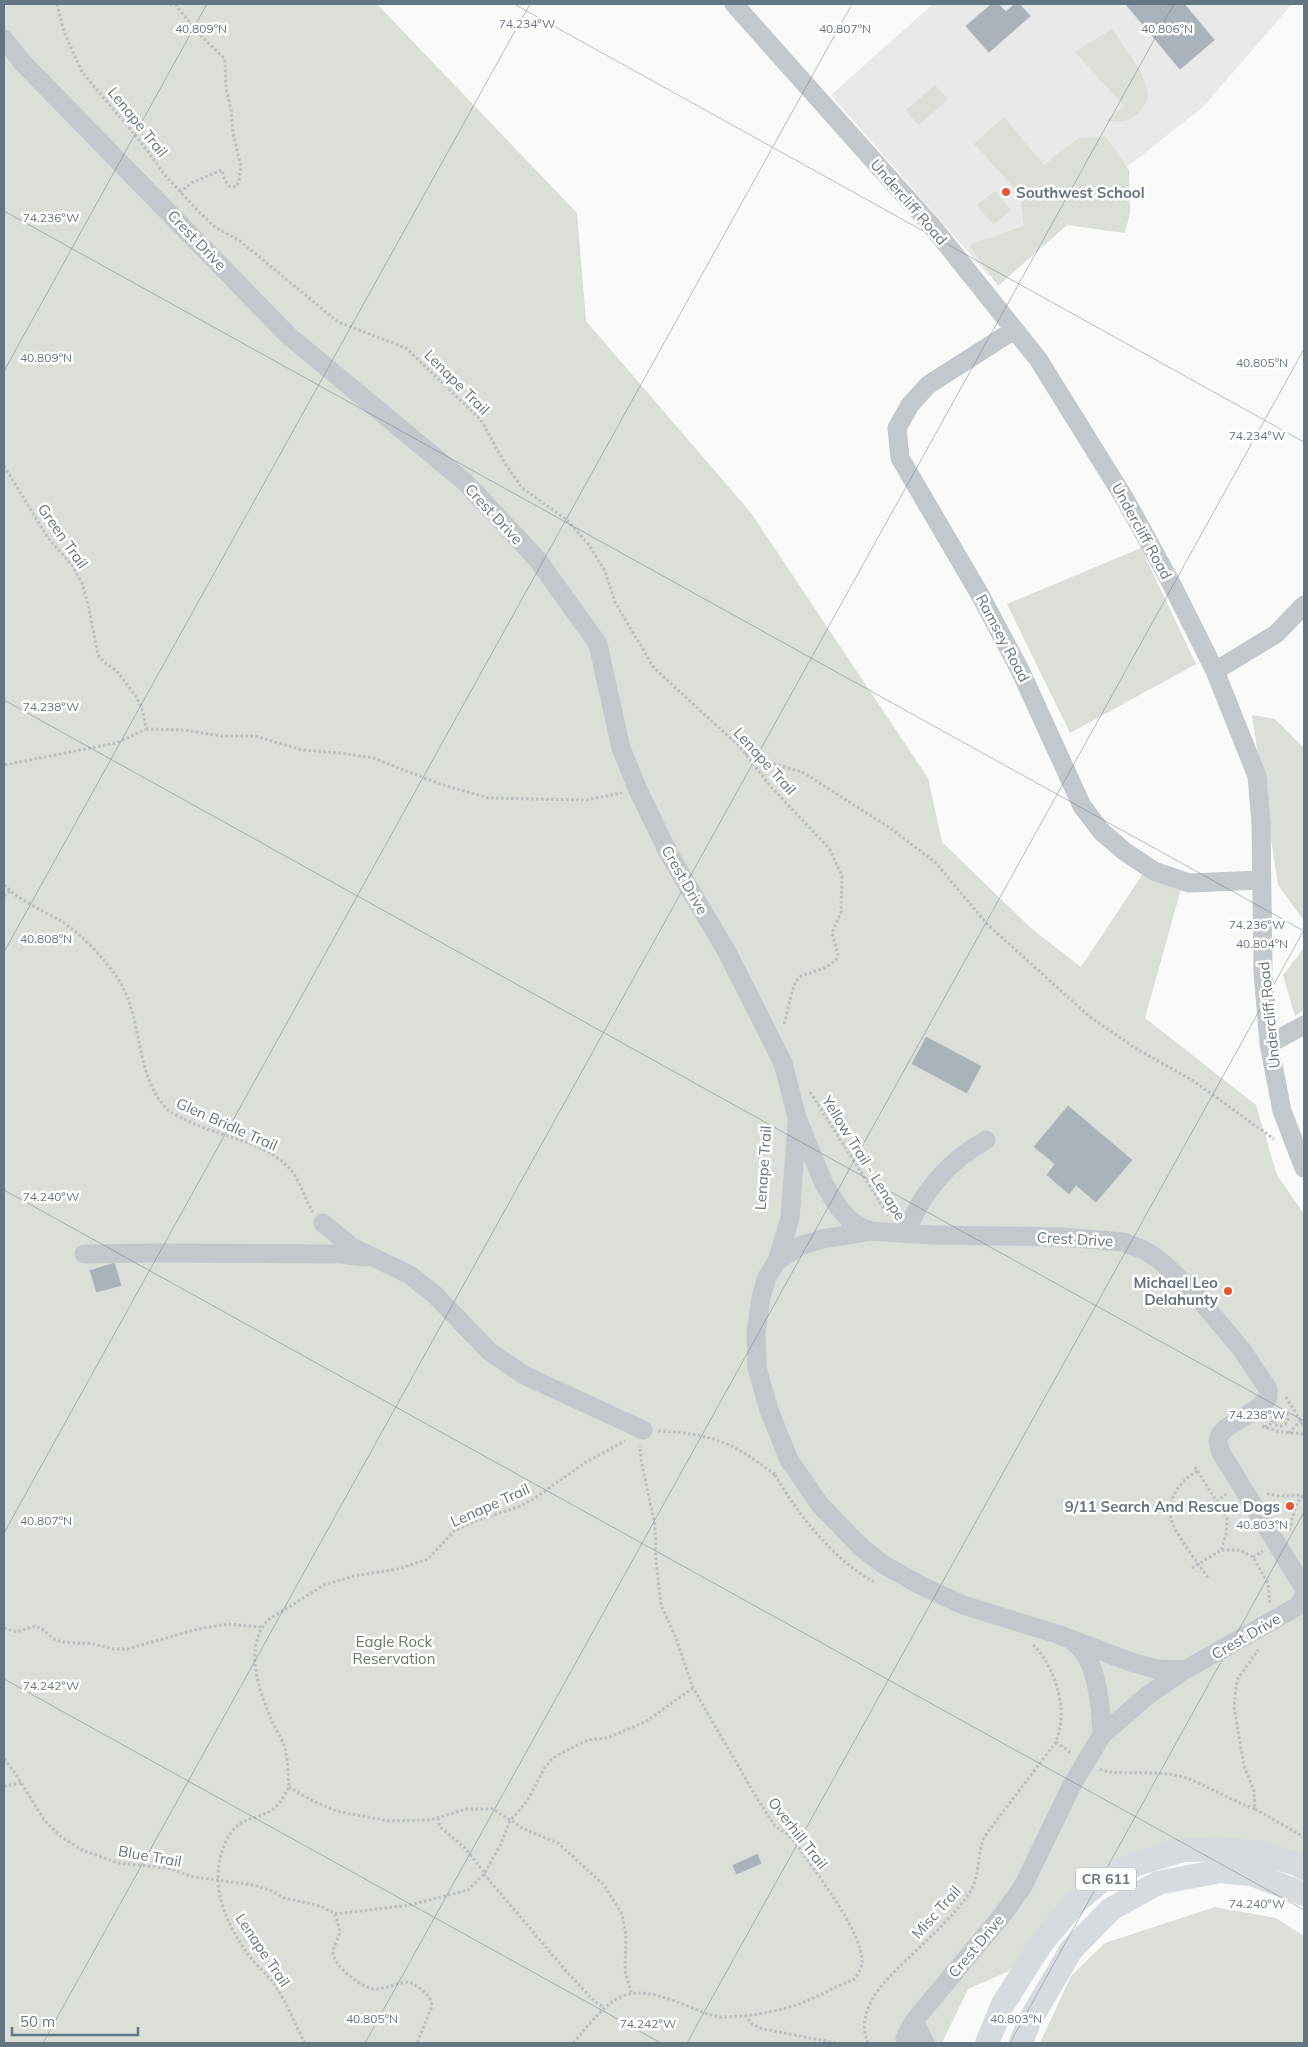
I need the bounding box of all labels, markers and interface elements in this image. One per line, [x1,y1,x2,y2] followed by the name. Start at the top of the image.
[499,16,555,31] text: 74.234°W
[175,21,227,36] text: 40.809°N
[819,21,871,36] text: 40.807°N
[1141,21,1193,36] text: 40.806°N
[104,83,172,161] street label: Lenape Trail
[867,155,951,249] street label: Undercliff Road
[1016,183,1145,202] place label: Southwest School
[1000,186,1012,198] marker: Southwest School
[164,206,230,274] street label: Crest Drive
[23,210,79,225] text: 74.236°W
[420,345,494,419] street label: Lenape Trail
[20,350,72,365] text: 40.809°N
[1236,355,1288,370] text: 40.805°N
[1229,428,1285,443] text: 74.234°W
[1108,479,1176,583] street label: Undercliff Road
[461,480,527,548] street label: Crest Drive
[34,500,92,572] street label: Green Trail
[972,591,1034,685] street label: Ramsey Road
[23,699,79,714] text: 74.238°W
[730,723,800,799] street label: Lenape Trail
[658,842,712,918] street label: Crest Drive
[1229,917,1285,932] text: 74.236°W
[20,931,72,946] text: 40.808°N
[1236,936,1288,951] text: 40.804°N
[1254,961,1284,1069] street label: Undercliff Road
[817,1091,910,1224] street label: Yellow Trail - Lenape
[173,1093,281,1155] street label: Glen Bridle Trail
[751,1125,775,1211] street label: Lenape Trail
[23,1189,79,1204] text: 74.240°W
[1036,1228,1114,1250] street label: Crest Drive
[1133,1273,1219,1309] place label: Michael Leo Delahunty
[1222,1285,1234,1297] marker: Michael Leo Delahunty
[1229,1407,1285,1422] text: 74.238°W
[448,1479,532,1531] street label: Lenape Trail
[1065,1497,1280,1516] place label: 9/11 Search And Rescue Dogs
[1284,1500,1296,1512] marker: 9/11 Search And Rescue Dogs
[20,1513,72,1528] text: 40.807°N
[1236,1517,1288,1532] text: 40.803°N
[1208,1609,1284,1663] street label: Crest Drive
[353,1632,435,1668] park label: Eagle Rock Reservation
[23,1678,79,1693] text: 74.242°W
[764,1793,832,1873] street label: Overhill Trail
[117,1841,183,1871] street label: Blue Trail
[1076,1868,1136,1890] road number: CR 611
[907,1882,965,1942] street label: Misc Trail
[1229,1896,1285,1911] text: 74.240°W
[231,1910,295,1990] street label: Lenape Trail
[944,1911,1008,1981] street label: Crest Drive
[12,2004,139,2036] scale bar
[346,2011,398,2026] text: 40.805°N
[990,2011,1042,2026] text: 40.803°N
[20,2012,55,2031] text: 50 m
[620,2016,676,2031] text: 74.242°W

